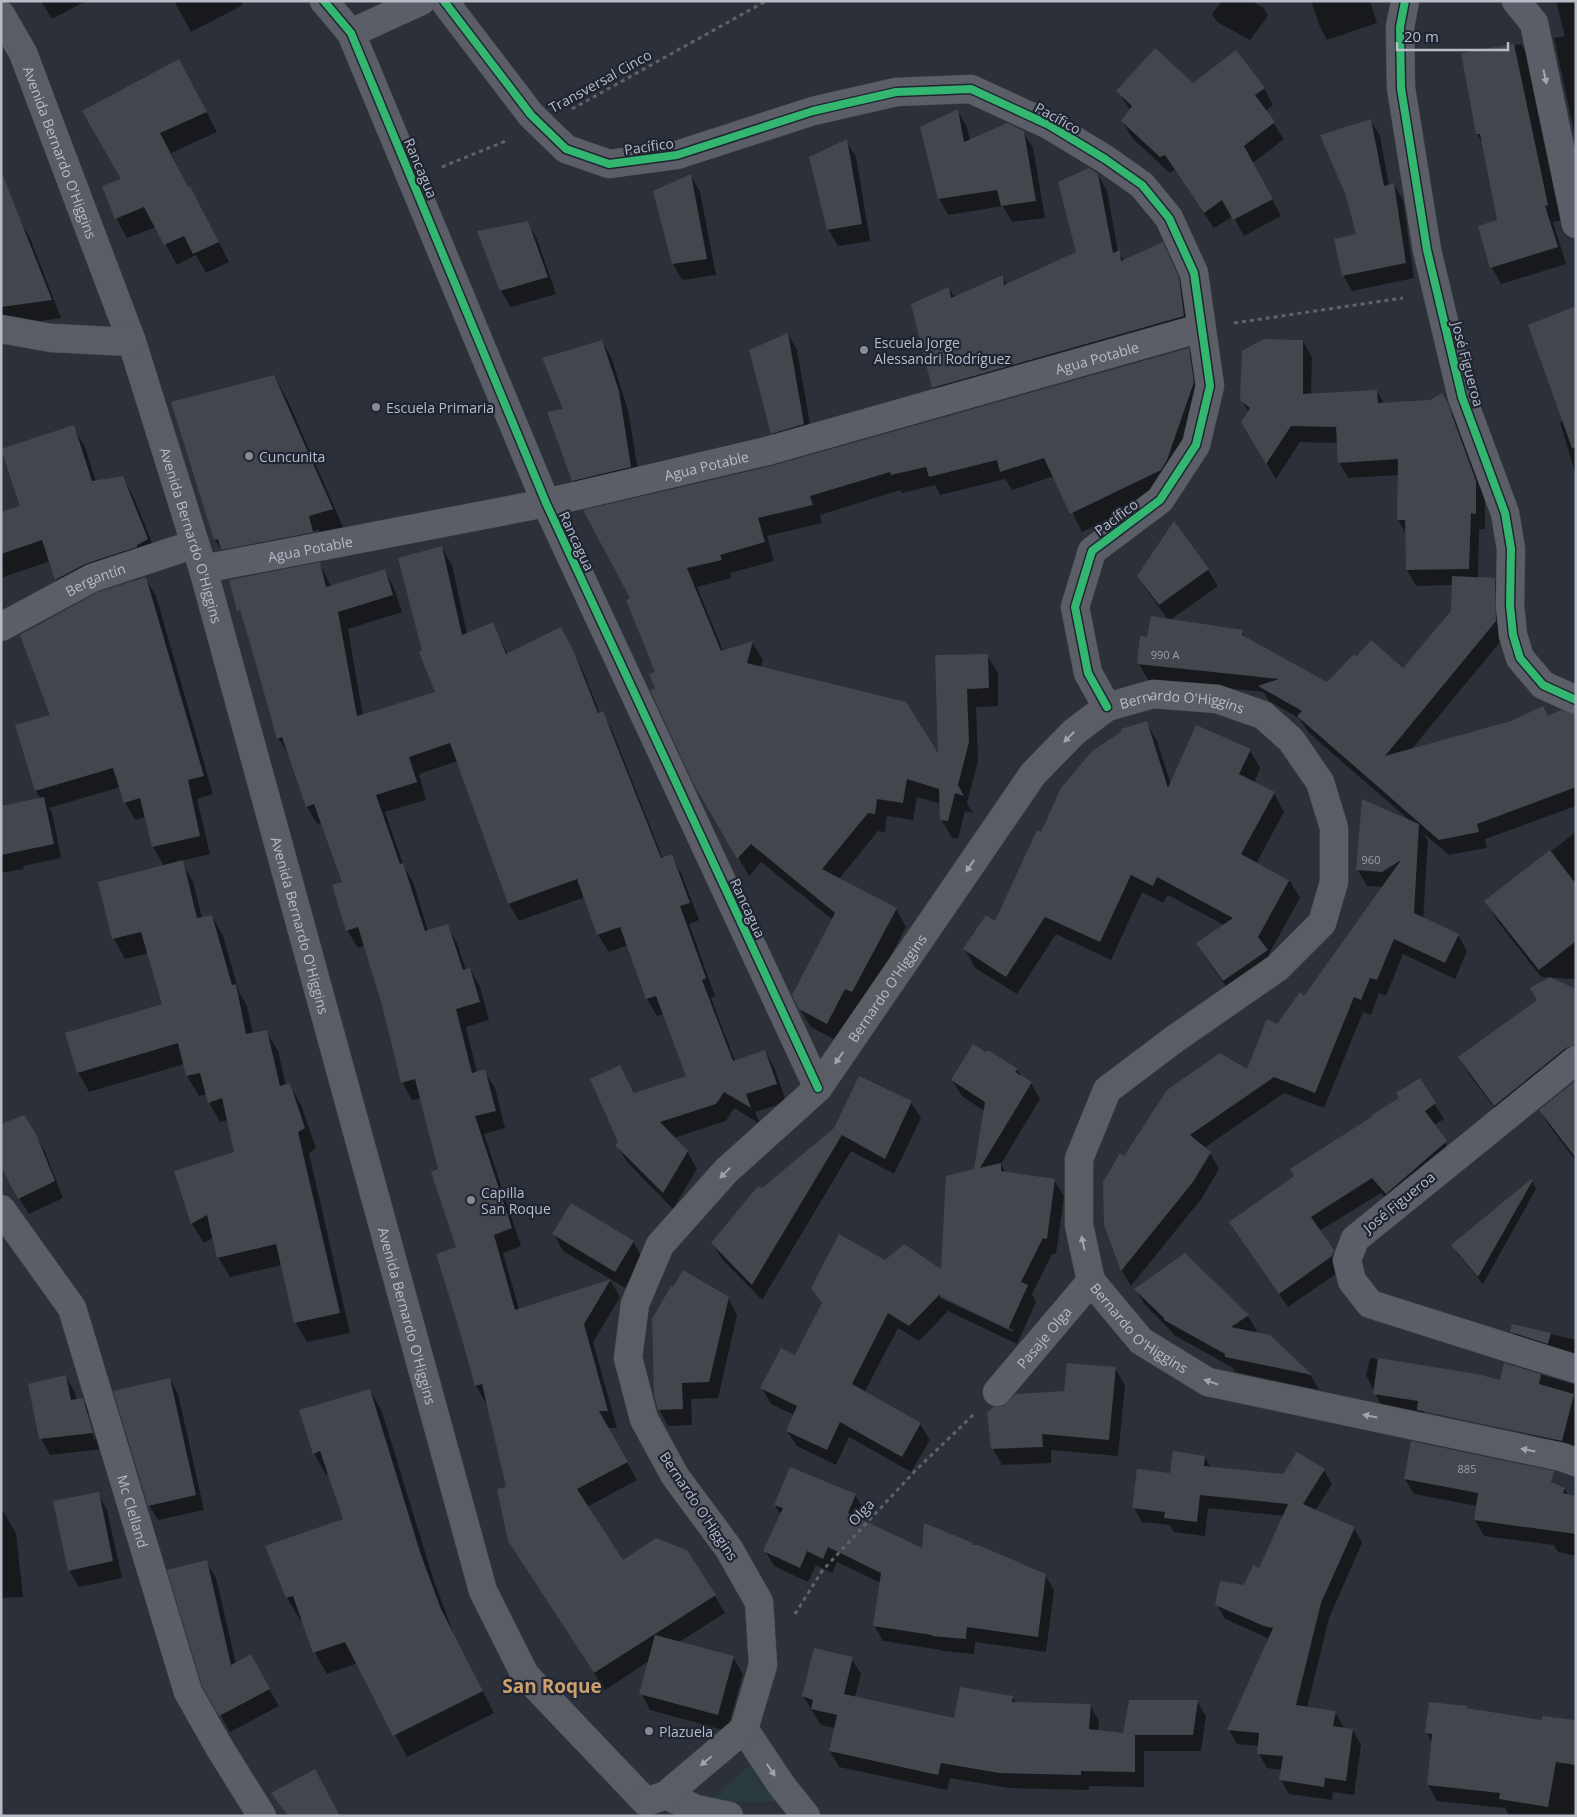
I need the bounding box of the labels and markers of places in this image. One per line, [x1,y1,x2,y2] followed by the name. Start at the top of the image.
[874,333,1011,368] place label: Escuela Jorge Alessandri Rodríguez
[858,344,870,356] marker: Escuela Jorge Alessandri Rodríguez
[386,398,494,417] place label: Escuela Primaria
[370,401,382,413] marker: Escuela Primaria
[259,447,325,466] place label: Cuncunita
[243,450,255,462] marker: Cuncunita
[481,1183,551,1218] place label: Capilla San Roque
[465,1194,477,1206] marker: Capilla San Roque
[659,1722,713,1741] place label: Plazuela
[643,1725,655,1737] marker: Plazuela

